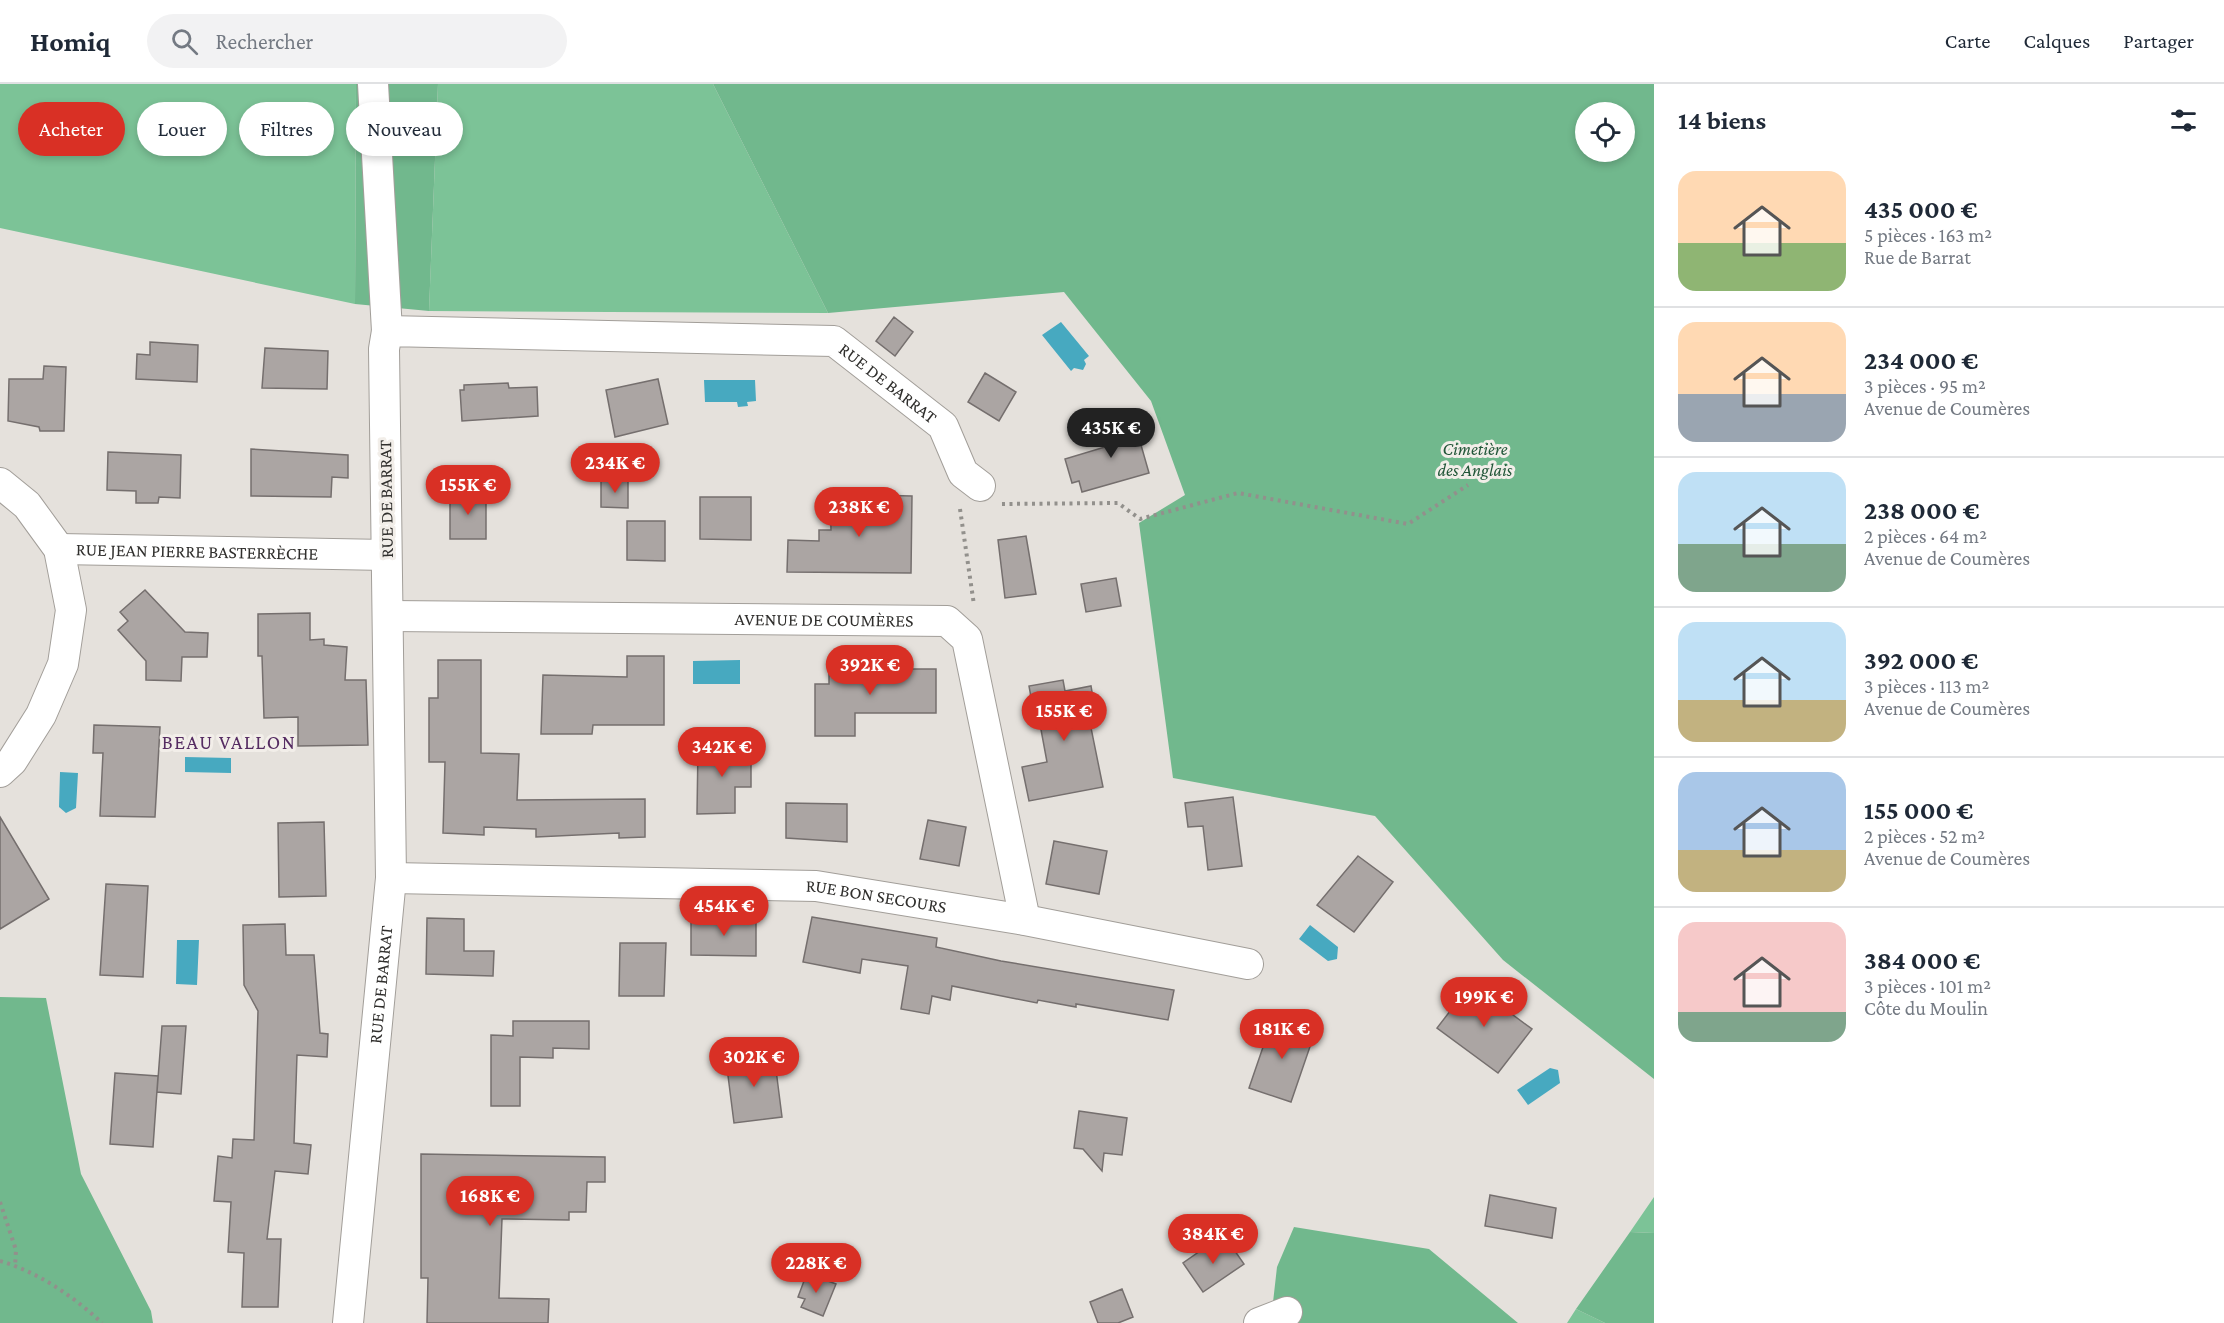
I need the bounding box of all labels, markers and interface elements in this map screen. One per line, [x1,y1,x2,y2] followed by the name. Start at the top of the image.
[147,14,567,68] search box
[168,25,201,58] icon: search
[30,26,111,57] text: Homiq
[216,29,313,54] text: Rechercher
[1945,29,1990,53] text: Carte
[2023,29,2090,53] text: Calques
[2123,29,2194,53] text: Partager
[18,102,125,156] chip: Acheter
[137,102,227,156] chip: Louer
[239,102,334,156] chip: Filtres
[346,102,463,156] chip: Nouveau
[1575,102,1635,162] map controls
[1575,102,1635,162] button: locate
[2167,104,2200,137] icon: filters
[1678,106,1766,135] text: 14 biens
[1726,195,1798,267] icon: home
[1864,195,1978,224] text: 435 000 €
[1864,224,1992,246] text: 5 pièces · 163 m²
[1864,246,1971,268] text: Rue de Barrat
[835,339,941,428] street label: RUE DE BARRAT
[1726,346,1798,418] icon: home
[1864,346,1978,375] text: 234 000 €
[1864,375,1986,397] text: 3 pièces · 95 m²
[1864,397,2030,419] text: Avenue de Coumères
[1062,408,1160,459] pin: 435K €
[1081,416,1141,438] text: 435K €
[375,439,397,558] street label: RUE DE BARRAT
[1438,439,1513,480] park label: Cimetière des Anglais
[566,443,664,494] pin: 234K €
[585,451,645,473] text: 234K €
[419,465,517,516] pin: 155K €
[440,473,496,495] text: 155K €
[810,487,908,538] pin: 238K €
[828,495,890,517] text: 238K €
[1726,496,1798,568] icon: home
[1864,496,1980,525] text: 238 000 €
[1864,525,1987,547] text: 2 pièces · 64 m²
[76,539,319,564] street label: RUE JEAN PIERRE BASTERRÈCHE
[1864,547,2030,569] text: Avenue de Coumères
[734,609,914,631] street label: AVENUE DE COUMÈRES
[821,645,919,696] pin: 392K €
[1726,646,1798,718] icon: home
[1864,646,1978,675] text: 392 000 €
[840,653,900,675] text: 392K €
[1864,675,1989,697] text: 3 pièces · 113 m²
[1015,691,1113,742] pin: 155K €
[1864,697,2030,719] text: Avenue de Coumères
[1036,699,1092,721] text: 155K €
[673,727,771,778] pin: 342K €
[162,731,296,753] district label: BEAU VALLON
[692,735,752,757] text: 342K €
[1726,796,1798,868] icon: home
[1864,796,1973,825] text: 155 000 €
[1864,825,1985,847] text: 2 pièces · 52 m²
[1864,847,2030,869] text: Avenue de Coumères
[806,876,948,917] street label: RUE BON SECOURS
[675,886,773,937] pin: 454K €
[693,894,755,916] text: 454K €
[365,924,396,1045] street label: RUE DE BARRAT
[1726,946,1798,1018] icon: home
[1864,946,1980,975] text: 384 000 €
[1864,975,1991,997] text: 3 pièces · 101 m²
[1435,977,1533,1028] pin: 199K €
[1454,985,1514,1007] text: 199K €
[1864,997,1988,1019] text: Côte du Moulin
[1233,1009,1331,1060] pin: 181K €
[1254,1017,1310,1039] text: 181K €
[705,1037,803,1088] pin: 302K €
[723,1045,785,1067] text: 302K €
[441,1176,539,1227] pin: 168K €
[460,1184,520,1206] text: 168K €
[1164,1214,1262,1265] pin: 384K €
[1182,1222,1244,1244] text: 384K €
[767,1243,865,1294] pin: 228K €
[785,1251,847,1273] text: 228K €

